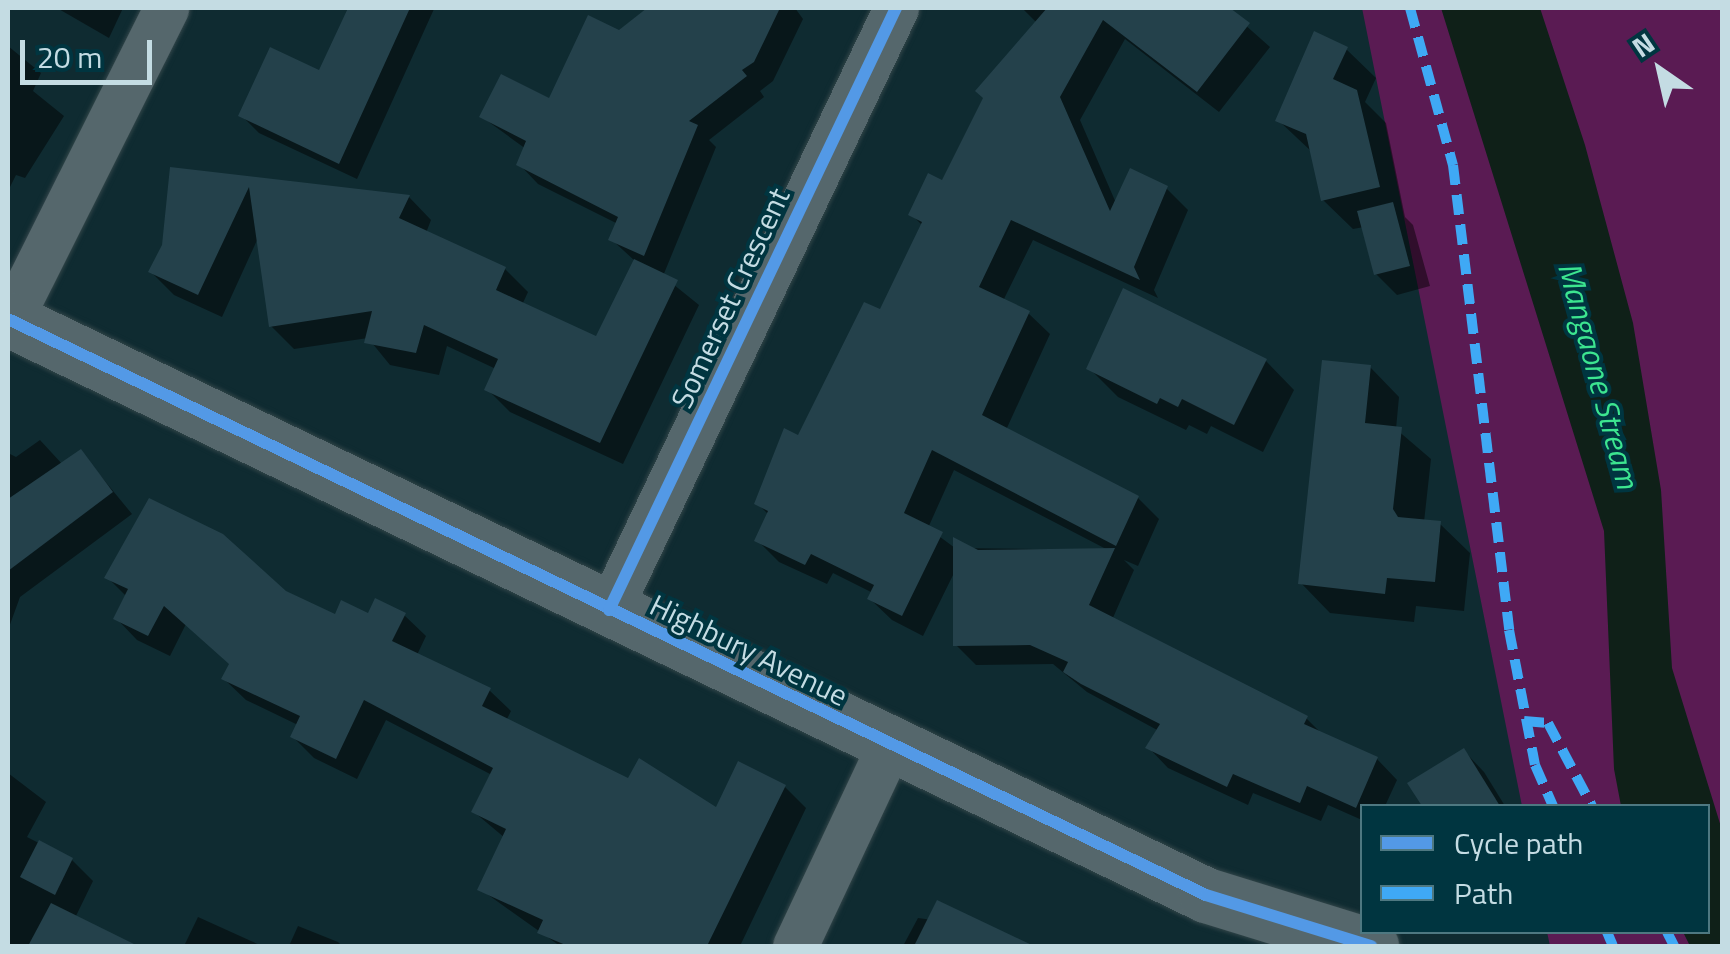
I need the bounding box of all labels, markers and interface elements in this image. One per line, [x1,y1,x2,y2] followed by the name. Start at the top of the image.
[25,20,158,82] scale bar
[1610,20,1710,120] north arrow
[1623,21,1663,68] text: N
[37,34,102,80] text: 20 m
[663,182,797,414] street label: Somerset Crescent
[1550,258,1648,492] water label: Mangaone Stream
[644,587,854,713] street label: Highbury Avenue
[1360,804,1710,934] legend
[1454,820,1583,866] text: Cycle path
[1454,870,1513,916] text: Path

